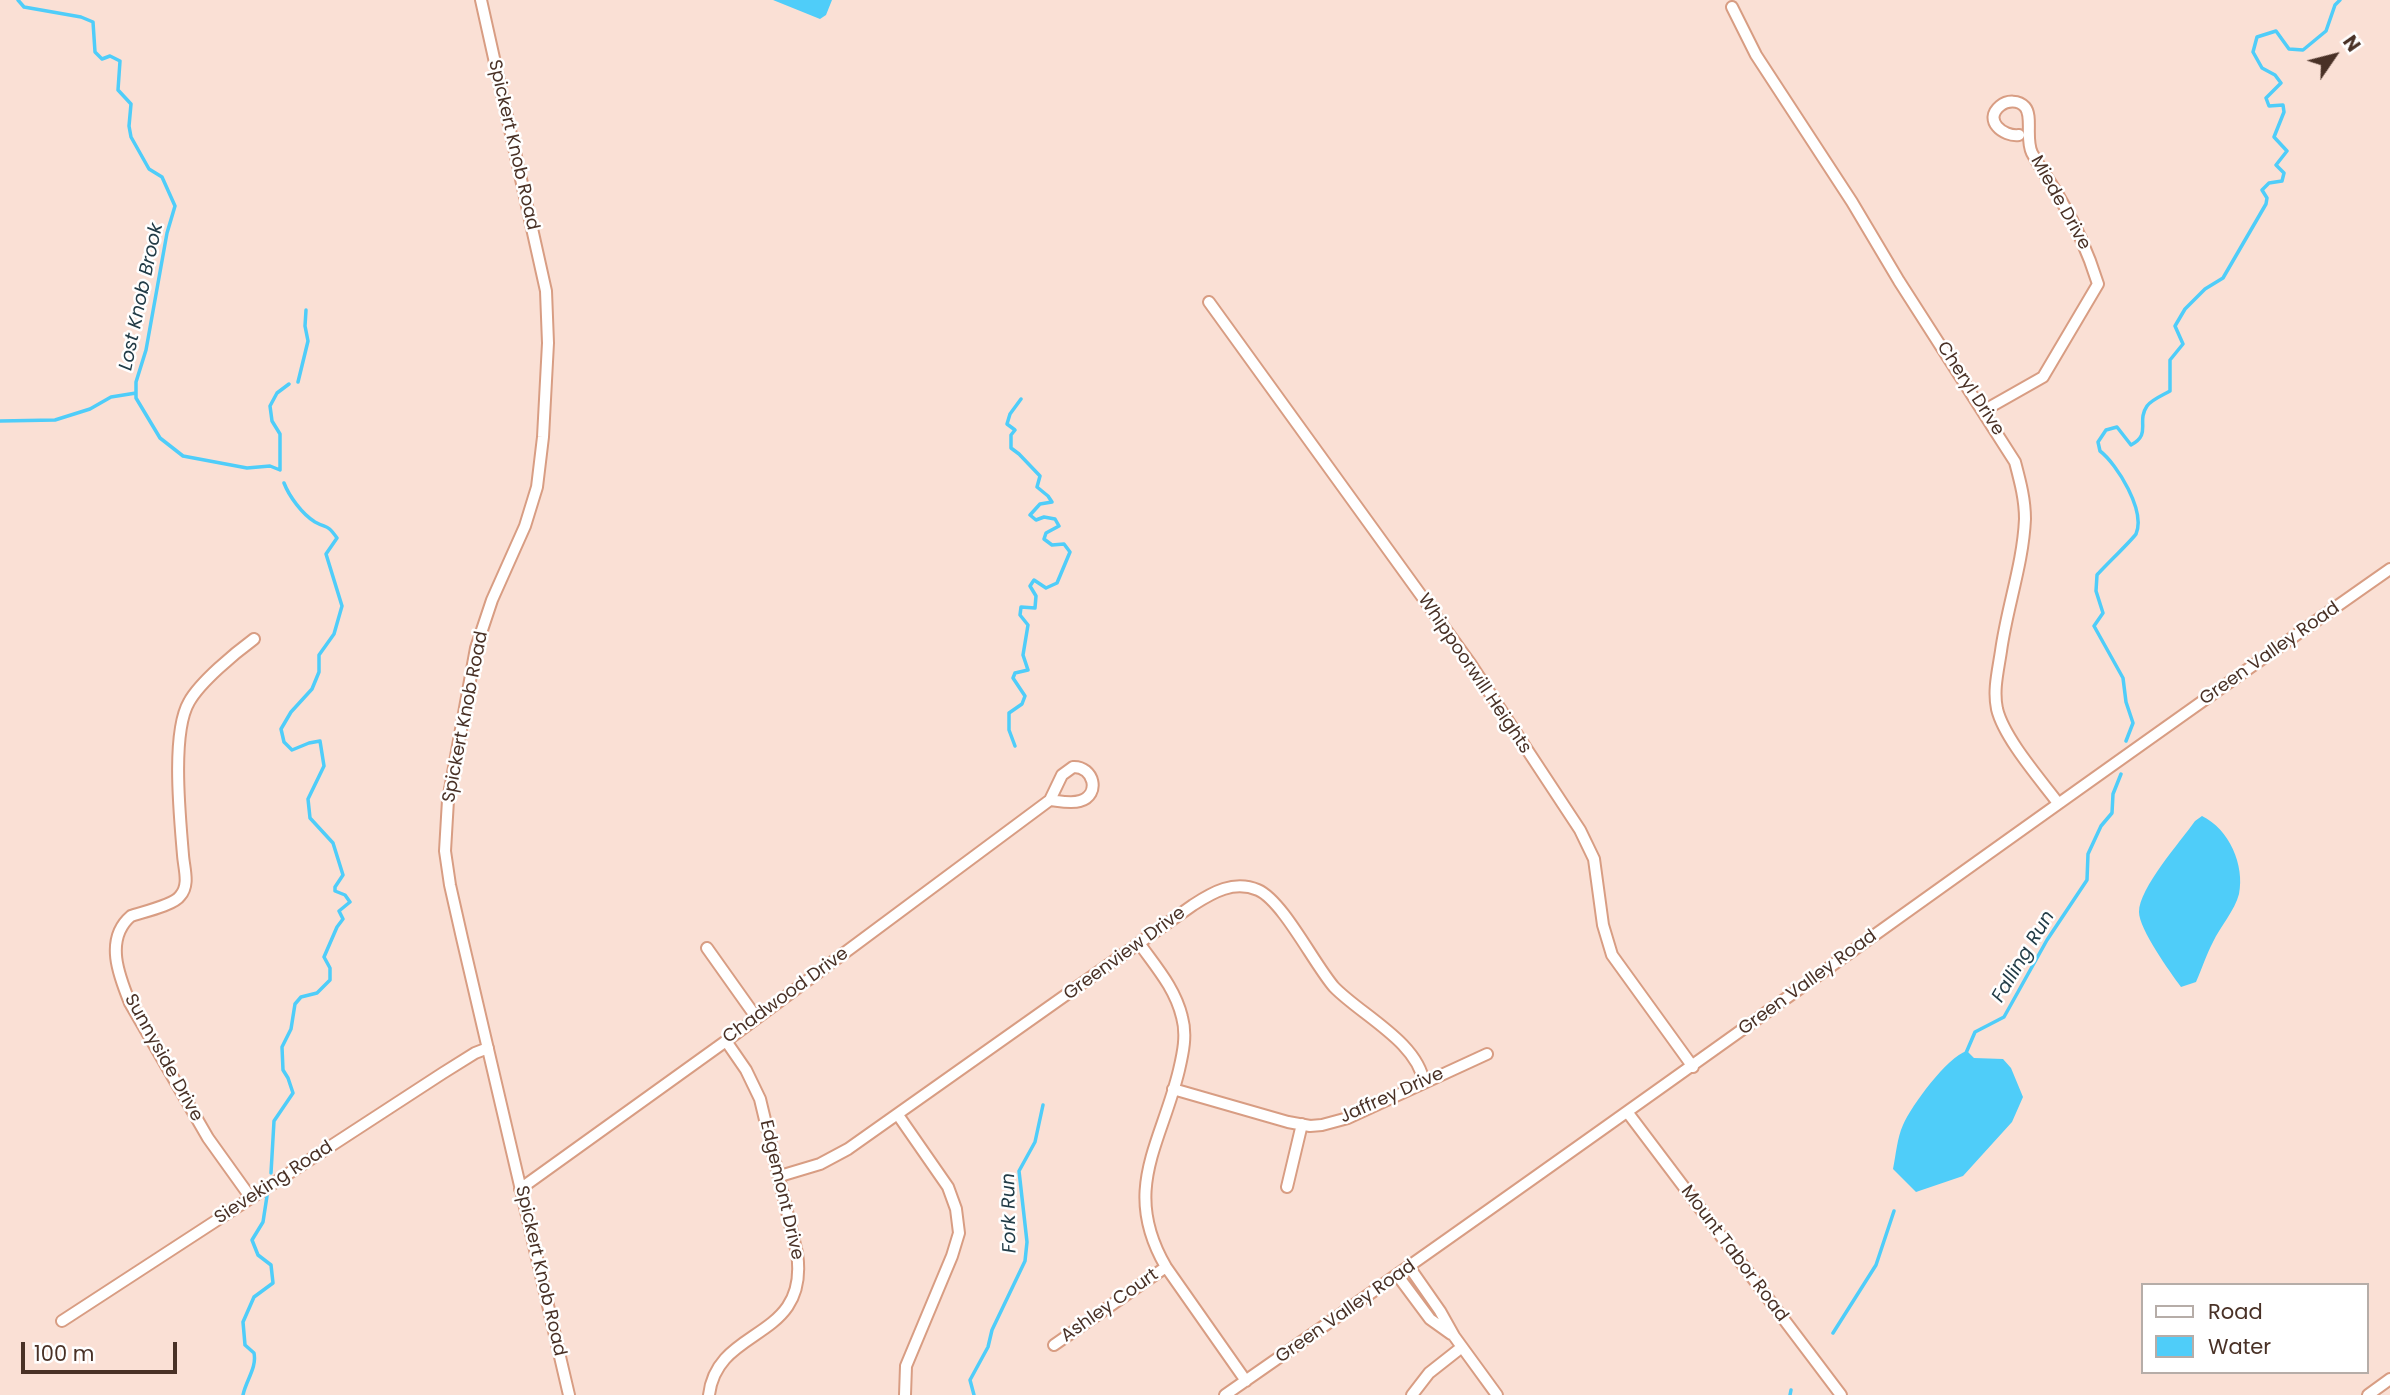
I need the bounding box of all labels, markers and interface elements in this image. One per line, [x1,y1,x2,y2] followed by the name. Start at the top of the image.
[2299,21,2369,91] north arrow
[2336,30,2367,57] text: N
[483,58,543,232] street label: Spickert Knob Road
[2025,152,2095,254] street label: Miede Drive
[115,221,169,373] water label: Lost Knob Brook
[1932,338,2008,440] street label: Cheryl Drive
[1412,590,1536,758] street label: Whippoorwill Heights
[2196,598,2344,710] street label: Green Valley Road
[439,629,493,805] street label: Spickert Knob Road
[1060,903,1190,1005] street label: Greenview Drive
[1988,907,2060,1007] water label: Falling Run
[1735,926,1881,1040] street label: Green Valley Road
[719,943,853,1049] street label: Chadwood Drive
[119,991,207,1125] street label: Sunnyside Drive
[1337,1063,1447,1129] street label: Jaffrey Drive
[754,1118,808,1262] street label: Edgemont Drive
[211,1137,337,1229] street label: Sieveking Road
[998,1173,1022,1253] water label: Fork Run
[1676,1181,1792,1327] street label: Mount Tabor Road
[510,1184,570,1358] street label: Spickert Knob Road
[1272,1256,1420,1368] street label: Green Valley Road
[1057,1265,1163,1347] street label: Ashley Court
[2142,1283,2369,1374] legend
[2208,1297,2263,1326] text: Road
[24,1328,180,1372] scale bar
[2208,1332,2271,1361] text: Water
[34,1339,94,1368] text: 100 m

